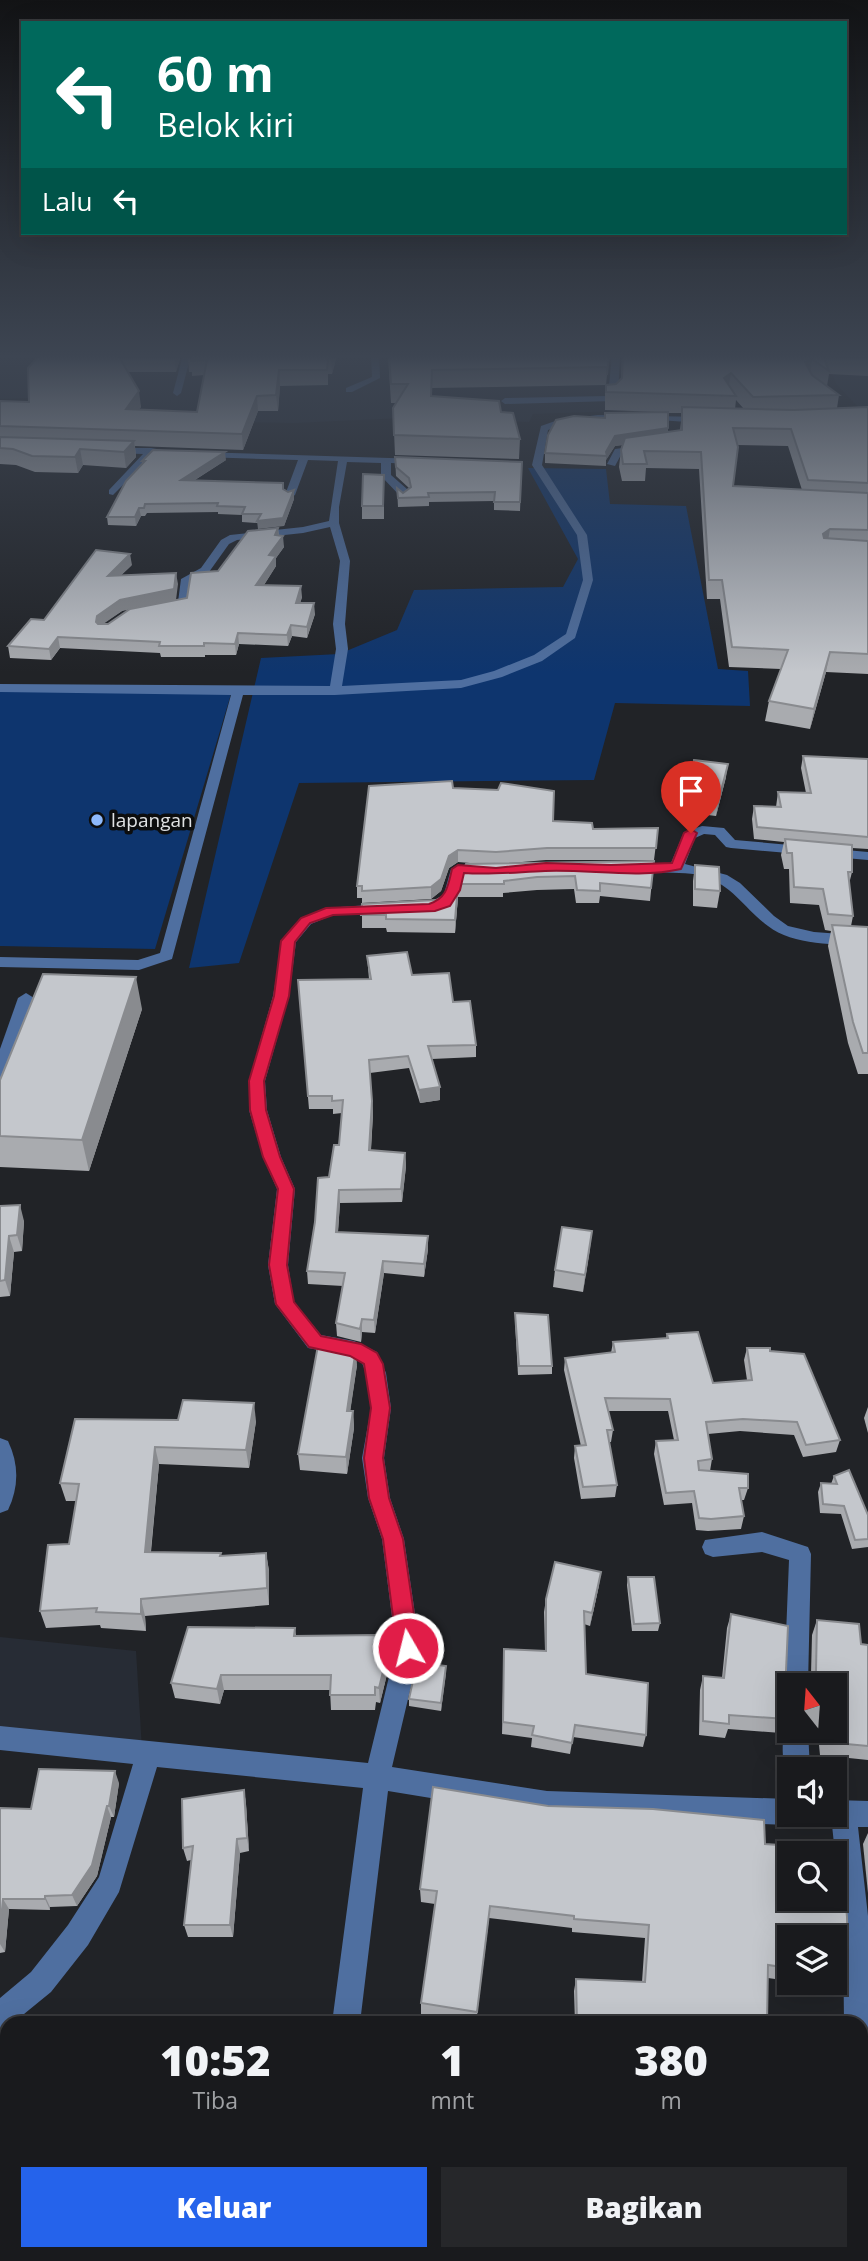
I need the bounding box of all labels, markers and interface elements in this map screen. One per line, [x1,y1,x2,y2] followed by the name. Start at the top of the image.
[157,40,274,106] text: 60 m
[42,49,133,140] icon: left
[157,103,294,146] text: Belok kiri
[107,182,145,220] icon: left
[42,183,93,219] text: Lalu
[661,761,721,833] pin
[672,772,710,810] icon: arrive
[111,807,193,833] place label: lapangan
[89,812,105,828] marker: lapangan
[371,1611,445,1685] position arrow
[777,1673,847,1743] north arrow
[777,1673,847,1995] map controls
[777,1757,847,1827] button: sound
[777,1841,847,1911] button: search
[777,1925,847,1995] button: layers
[160,2031,271,2088] text: 10:52
[440,2031,465,2088] text: 1
[634,2031,708,2088] text: 380
[193,2084,238,2116] text: Tiba
[431,2084,474,2116] text: mnt
[660,2084,682,2116] text: m
[21,2167,427,2247] button: Keluar
[441,2167,847,2247] button: Bagikan

